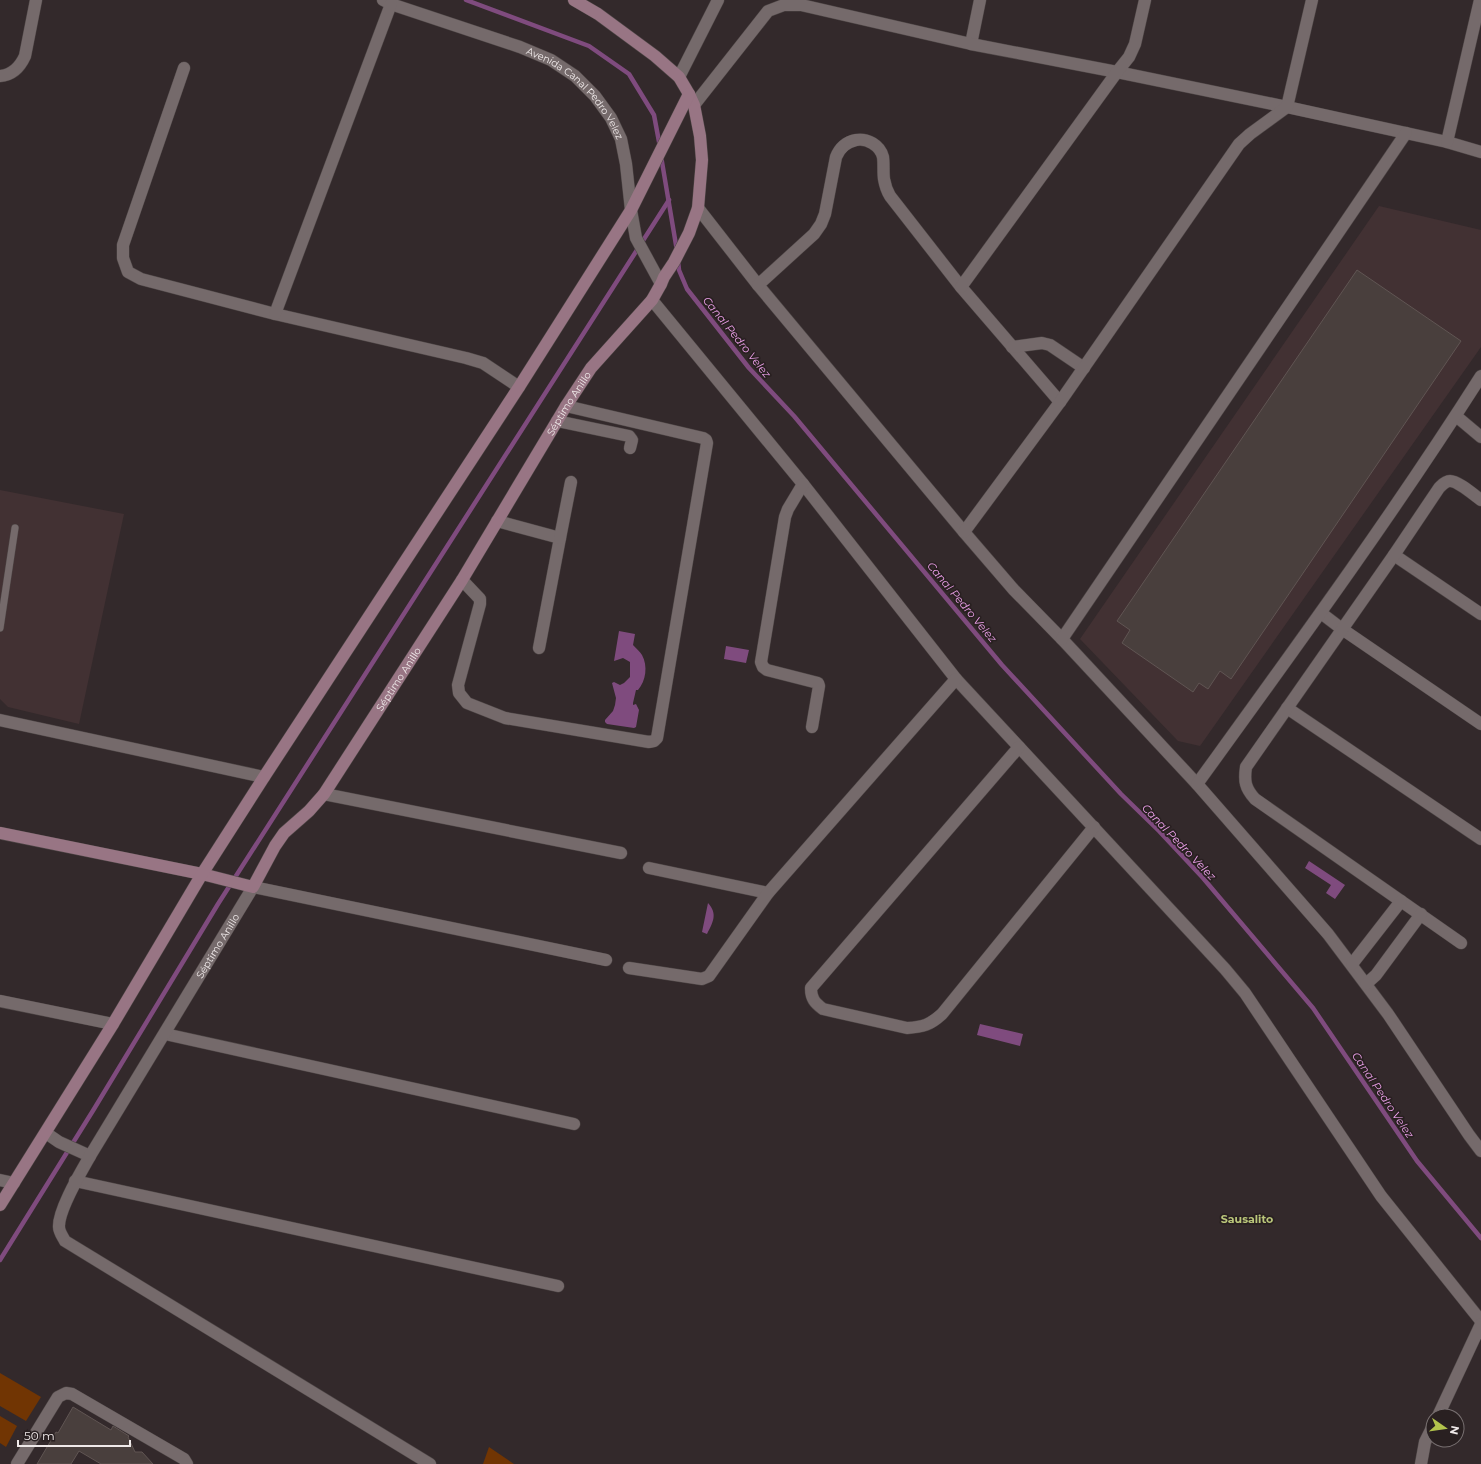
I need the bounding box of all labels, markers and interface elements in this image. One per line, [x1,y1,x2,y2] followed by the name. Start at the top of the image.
[524,44,627,141] street label: Avenida Canal Pedro Velez
[700,293,774,381] water label: Canal Pedro Velez
[543,369,594,438] street label: Séptimo Anillo
[924,559,1000,645] water label: Canal Pedro Velez
[373,644,424,713] street label: Séptimo Anillo
[1139,801,1219,883] water label: Canal Pedro Velez
[193,911,242,981] street label: Séptimo Anillo
[1349,1049,1417,1141] water label: Canal Pedro Velez
[1221,1212,1273,1226] district label: Sausalito
[1425,1408,1465,1448] north arrow
[18,1422,130,1448] scale bar
[1447,1424,1463,1436] text: N
[24,1428,55,1443] text: 50 m

